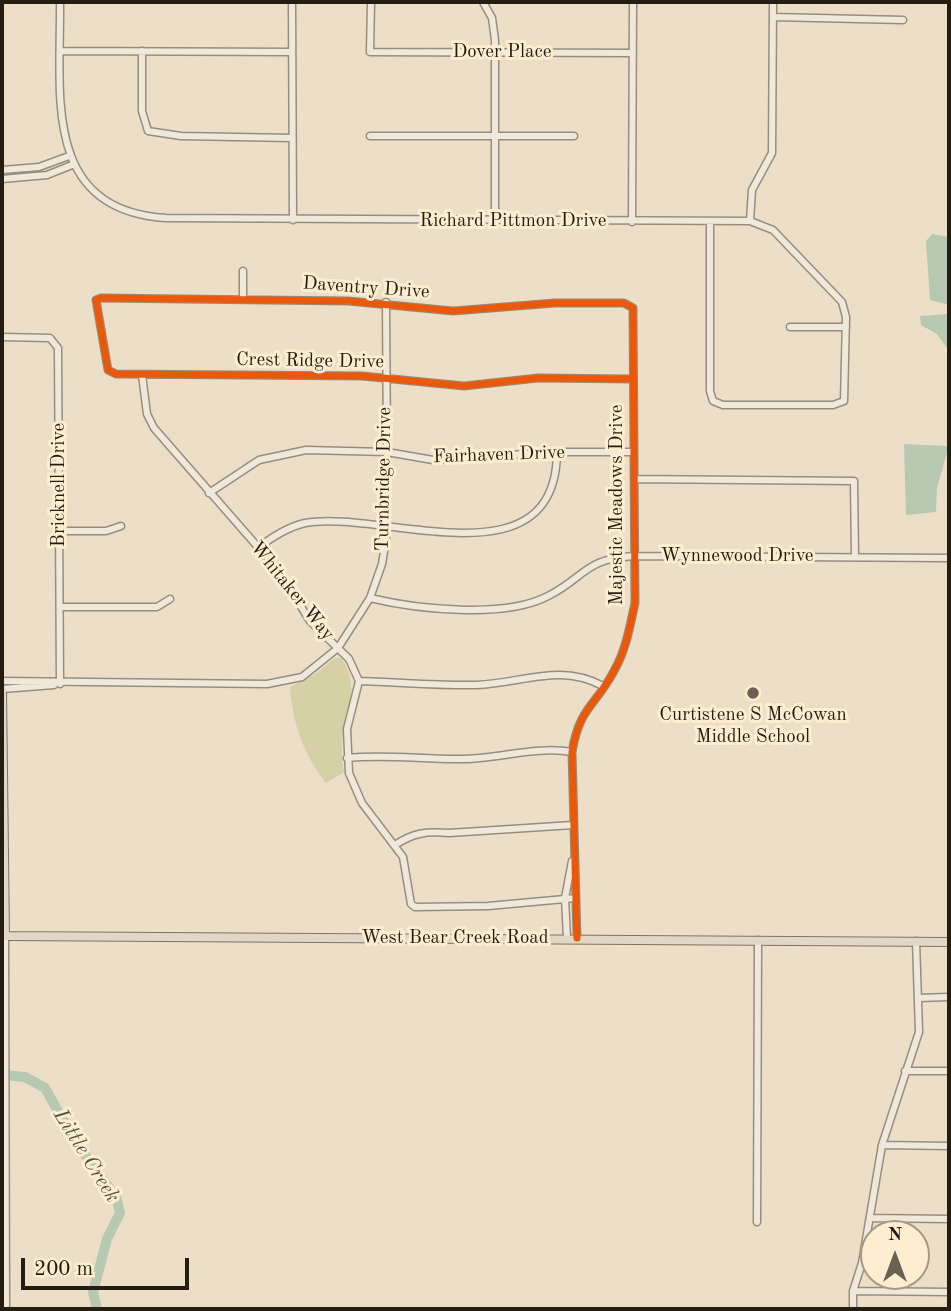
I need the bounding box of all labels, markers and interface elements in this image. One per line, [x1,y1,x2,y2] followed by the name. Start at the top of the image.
[453,41,551,63] street label: Dover Place
[420,210,606,232] street label: Richard Pittmon Drive
[302,272,430,304] street label: Daventry Drive
[236,348,384,374] street label: Crest Ridge Drive
[606,405,628,605] street label: Majestic Meadows Drive
[371,407,397,551] street label: Turnbridge Drive
[48,423,70,547] street label: Bricknell Drive
[433,441,565,469] street label: Fairhaven Drive
[245,537,339,645] street label: Whitaker Way
[660,545,814,567] street label: Wynnewood Drive
[745,685,761,701] marker: Curtistene S McCowan Middle School
[659,704,847,748] place label: Curtistene S McCowan Middle School
[361,927,549,949] street label: West Bear Creek Road
[47,1104,125,1208] water label: Little Creek
[860,1220,930,1290] north arrow
[888,1226,902,1245] text: N
[24,1244,192,1288] scale bar
[34,1259,93,1280] text: 200 m

